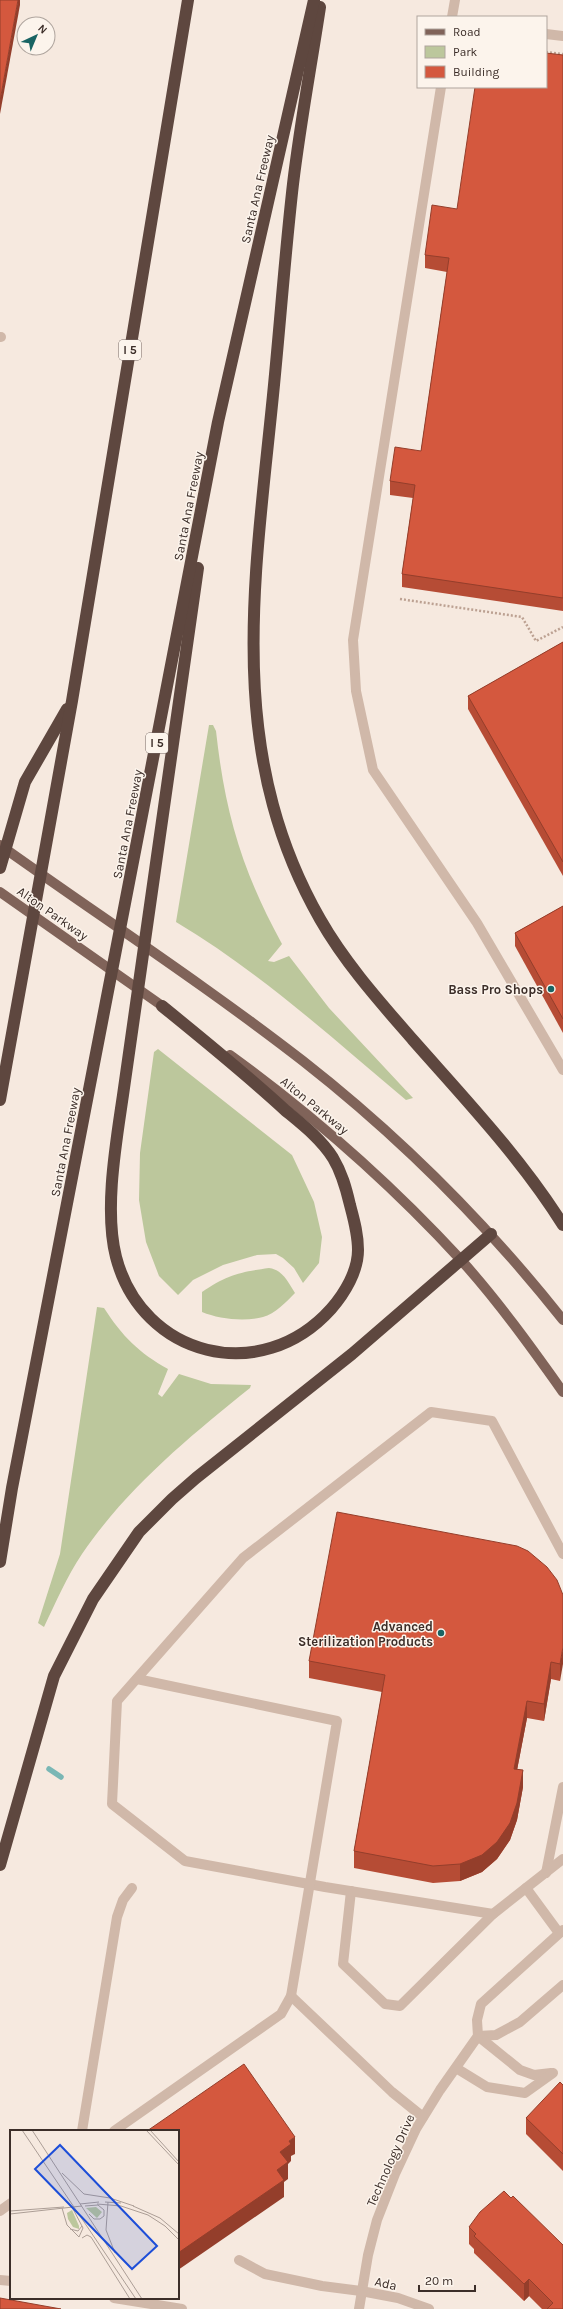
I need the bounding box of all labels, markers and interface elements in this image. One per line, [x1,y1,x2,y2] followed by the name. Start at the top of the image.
[16,16,56,56] north arrow
[417,16,547,88] legend
[35,22,50,37] text: N
[453,25,481,39] text: Road
[453,45,478,59] text: Park
[453,65,500,79] text: Building
[238,133,277,245] street label: Santa Ana Freeway
[119,340,141,360] road number: I 5
[171,450,206,562] street label: Santa Ana Freeway
[146,733,168,753] road number: I 5
[110,768,145,880] street label: Santa Ana Freeway
[14,883,91,943] street label: Alton Parkway
[448,982,543,997] place label: Bass Pro Shops
[546,984,556,994] marker: Bass Pro Shops
[278,1073,352,1137] street label: Alton Parkway
[48,1086,83,1198] street label: Santa Ana Freeway
[298,1619,433,1649] place label: Advanced Sterilization Products
[436,1628,446,1638] marker: Advanced Sterilization Products
[363,2111,418,2209] street label: Technology Drive
[10,2130,179,2299] inset map
[419,2267,475,2293] scale bar
[373,2274,398,2293] street label: Ada
[425,2274,453,2288] text: 20 m

